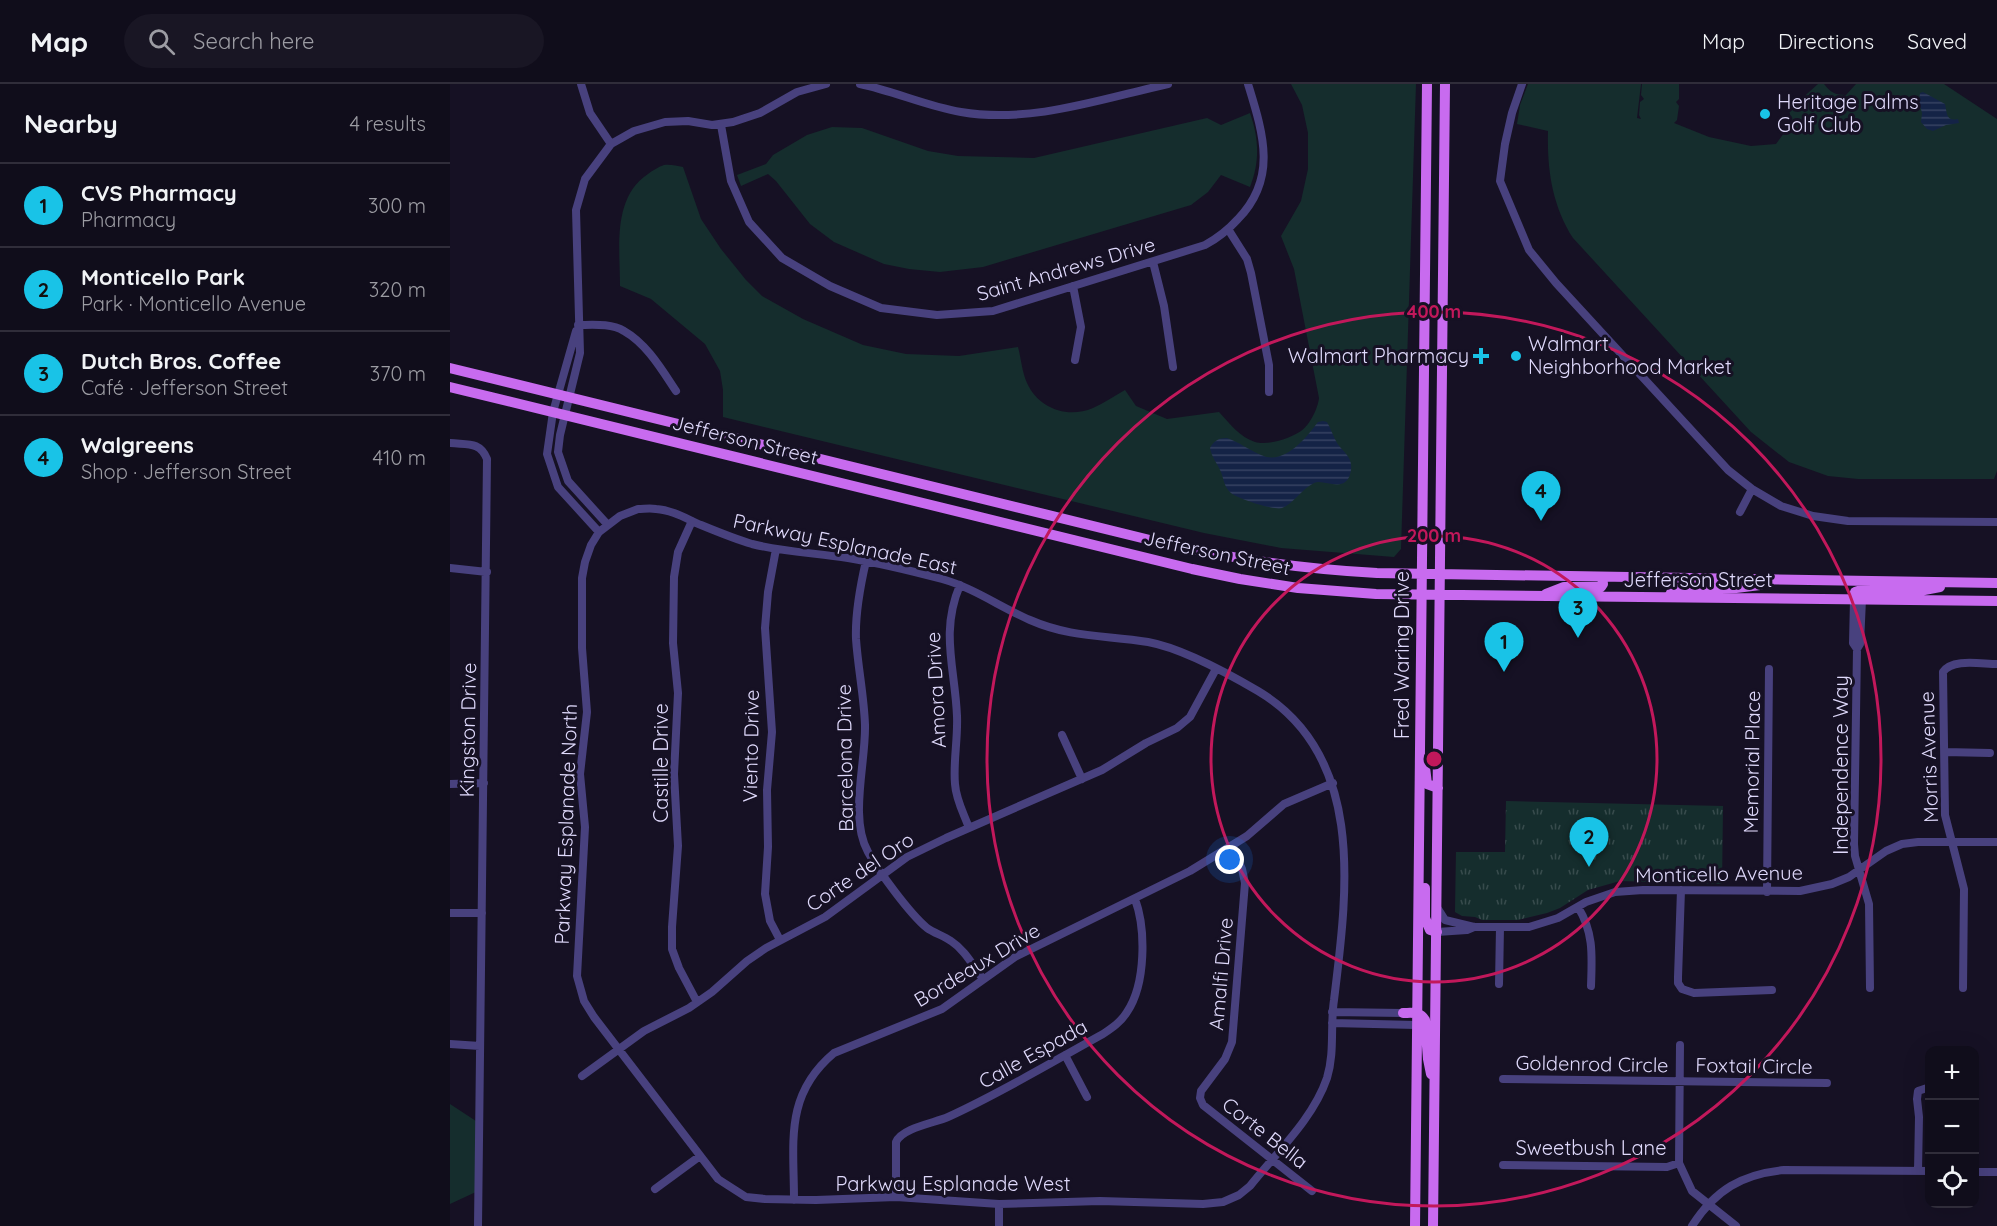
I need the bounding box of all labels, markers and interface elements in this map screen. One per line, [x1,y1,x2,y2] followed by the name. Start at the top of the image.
[124,14,544,68] search box
[30,24,88,59] text: Map
[145,25,178,58] icon: search
[193,27,315,55] text: Search here
[1702,28,1745,54] text: Map
[1778,28,1874,54] text: Directions
[1907,28,1967,54] text: Saved
[1777,89,1919,137] place label: Heritage Palms Golf Club
[24,107,118,140] text: Nearby
[1758,107,1772,121] marker: Heritage Palms Golf Club
[350,111,426,136] text: 4 results
[81,179,237,207] text: CVS Pharmacy
[40,193,47,218] text: 1
[368,193,426,218] text: 300 m
[81,207,176,232] text: Pharmacy
[974,231,1158,306] street label: Saint Andrews Drive
[81,263,245,291] text: Monticello Park
[38,277,49,302] text: 2
[369,277,426,302] text: 320 m
[81,291,306,316] text: Park · Monticello Avenue
[1407,300,1461,323] text: 400 m
[1528,331,1732,379] place label: Walmart Neighborhood Market
[1288,343,1469,368] place label: Walmart Pharmacy
[81,347,281,375] text: Dutch Bros. Coffee
[1474,349,1488,363] marker: Walmart Pharmacy
[1509,349,1523,363] marker: Walmart Neighborhood Market
[38,361,49,386] text: 3
[370,361,426,386] text: 370 m
[81,375,288,400] text: Café · Jefferson Street
[670,409,821,470] street label: Jefferson Street
[81,431,194,459] text: Walgreens
[38,445,49,470] text: 4
[373,445,426,470] text: 410 m
[81,459,292,484] text: Shop · Jefferson Street
[1522,472,1560,521] pin: 4
[731,508,960,580] street label: Parkway Esplanade East
[1407,524,1461,547] text: 200 m
[1141,525,1293,580] street label: Jefferson Street
[1623,567,1773,592] street label: Jefferson Street
[1389,571,1414,739] street label: Fred Waring Drive
[1558,588,1598,638] pin: 3
[1484,622,1524,672] pin: 1
[920,631,951,749] street label: Amora Drive
[454,662,481,798] street label: Kingston Drive
[1828,675,1853,855] street label: Independence Way
[831,684,858,832] street label: Barcelona Drive
[737,689,764,803] street label: Viento Drive
[1738,690,1765,834] street label: Memorial Place
[1914,691,1943,823] street label: Morris Avenue
[549,703,582,945] street label: Parkway Esplanade North
[648,703,673,823] street label: Castille Drive
[1424,749,1444,769] centre of rings
[1570,818,1608,867] pin: 2
[801,826,918,917] street label: Corte del Oro
[1215,845,1244,874] your location
[1635,860,1803,887] street label: Monticello Avenue
[909,917,1044,1012] street label: Bordeaux Drive
[1203,917,1238,1031] street label: Amalfi Drive
[974,1013,1091,1094] street label: Calle Espada
[1925,1046,1979,1208] map controls
[1925,1046,1979,1100] button: +
[1515,1050,1669,1077] street label: Goldenrod Circle
[1695,1052,1813,1079] street label: Foxtail Circle
[1217,1091,1313,1174] street label: Corte Bella
[1925,1100,1979,1154] button: −
[1516,1135,1666,1160] street label: Sweetbush Lane
[1925,1154,1979,1208] button: locate
[835,1171,1071,1196] street label: Parkway Esplanade West

